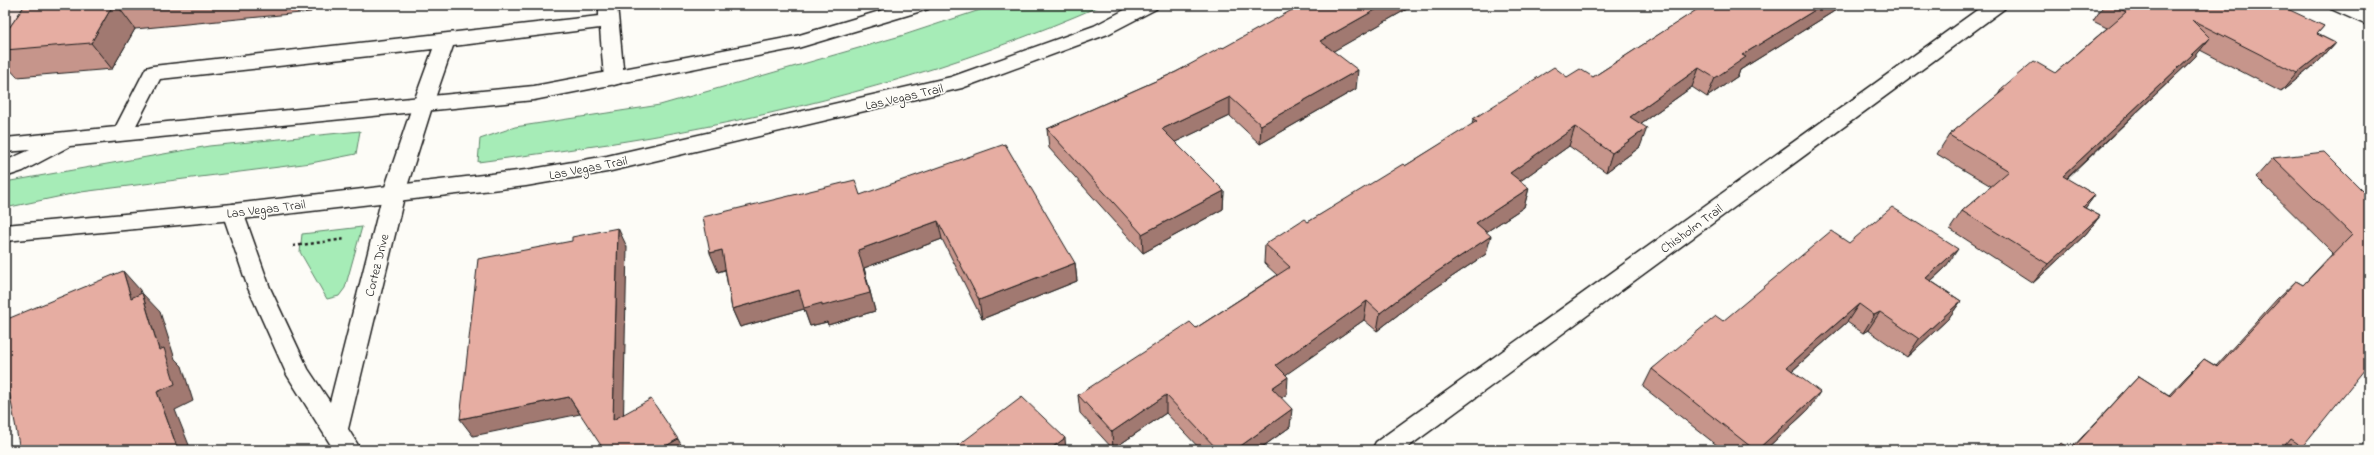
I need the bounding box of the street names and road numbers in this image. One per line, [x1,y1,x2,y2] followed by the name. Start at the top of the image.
[864,79,945,117] street label: Las Vegas Trail
[547,152,629,186] street label: Las Vegas Trail
[226,195,307,225] street label: Las Vegas Trail
[1657,200,1727,258] street label: Chisholm Trail
[360,232,394,299] street label: Cortez Drive

